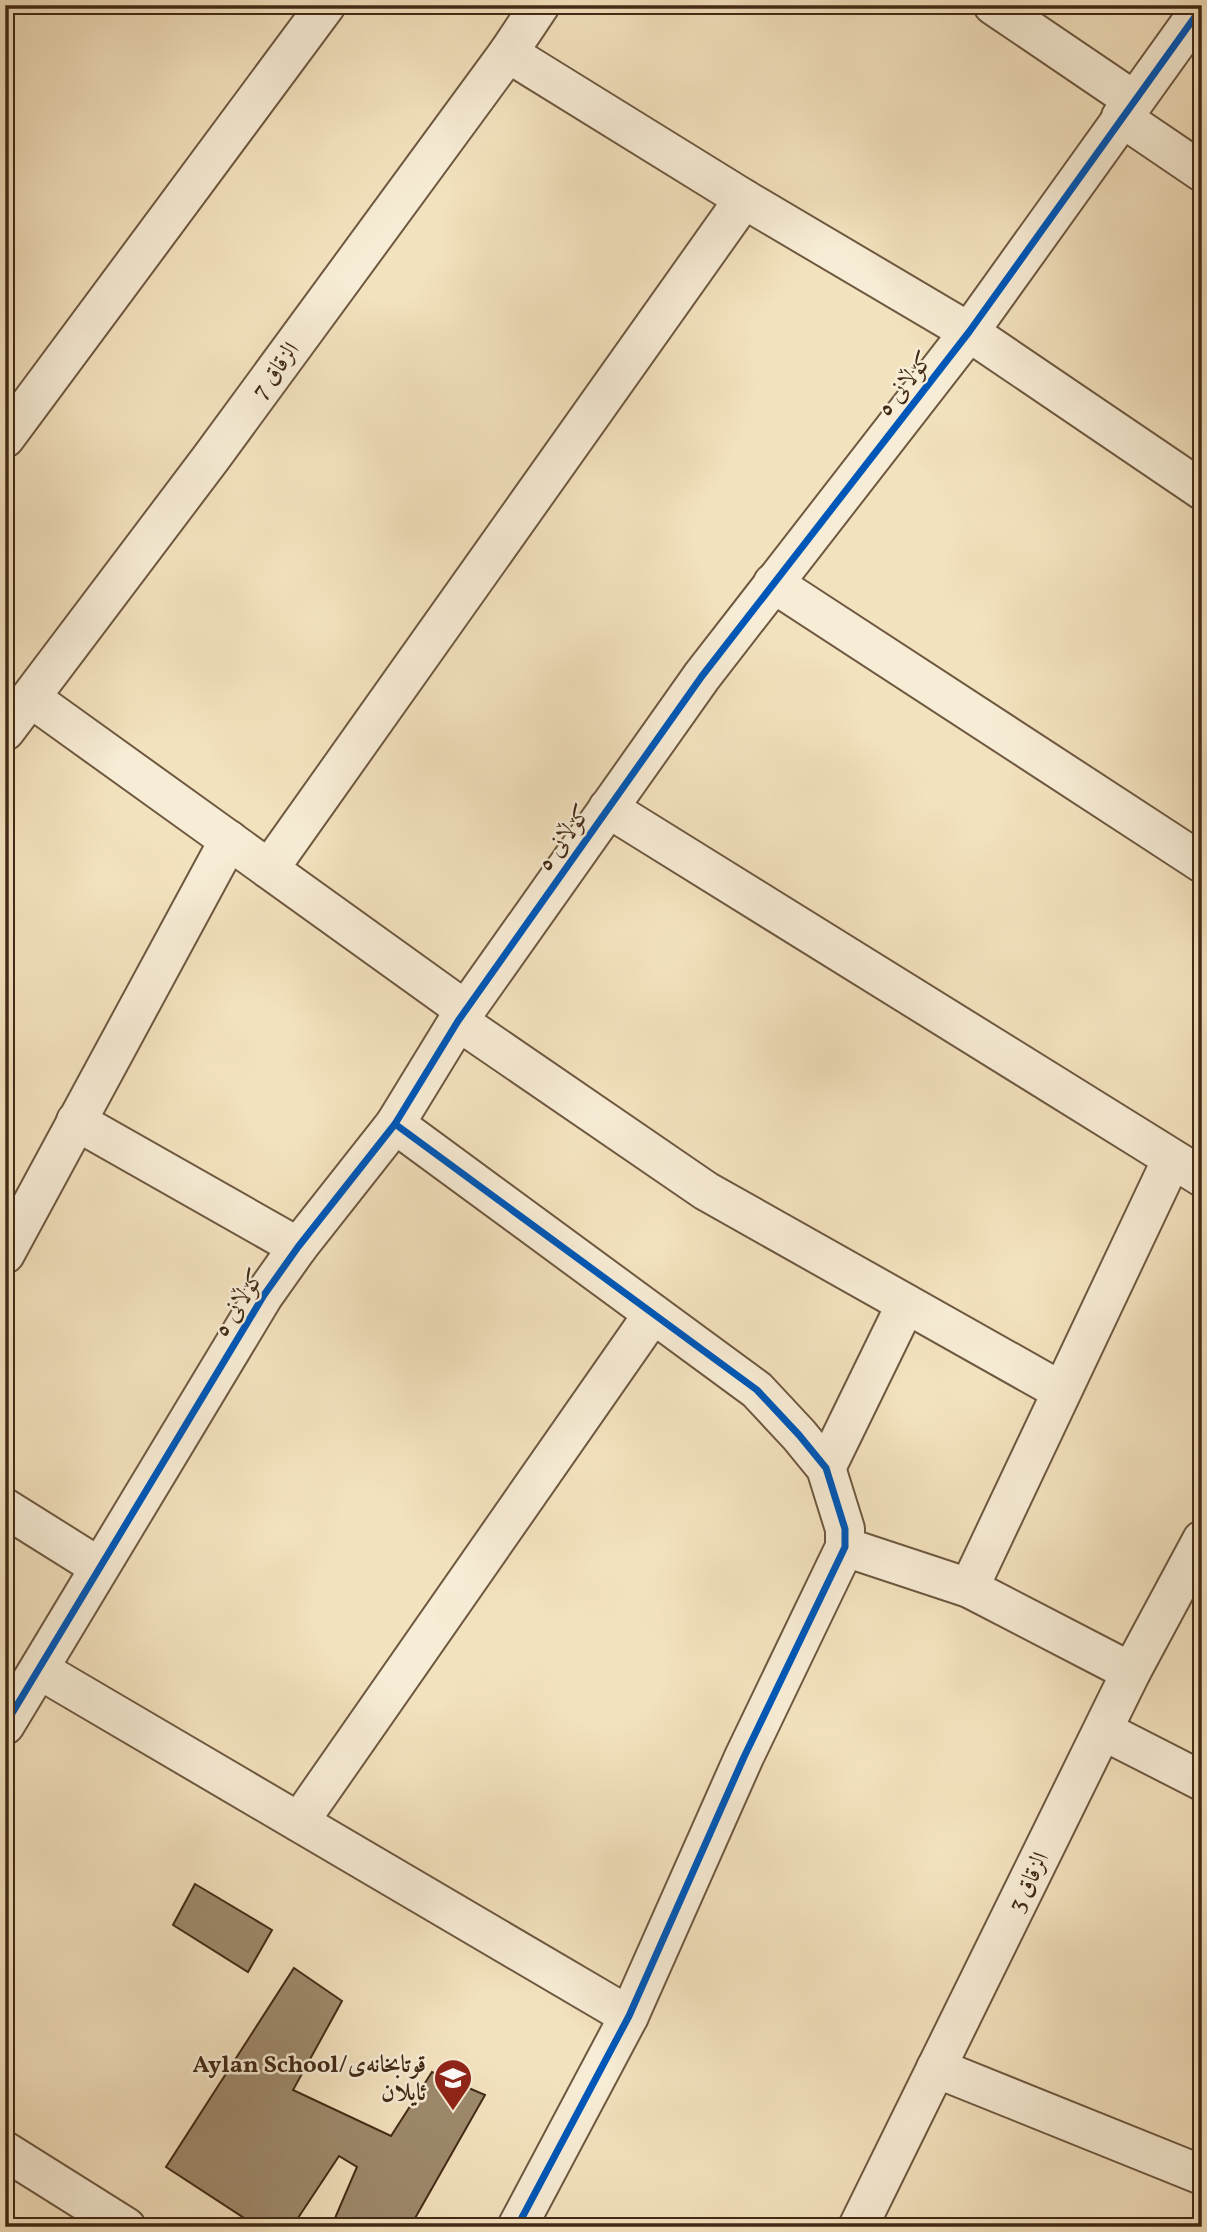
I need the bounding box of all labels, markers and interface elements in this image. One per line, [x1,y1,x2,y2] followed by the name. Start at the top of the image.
[244,336,309,407] street label: الزقاق 7
[869,345,942,426] street label: کۆڵانی ٥
[529,798,600,880] street label: کۆڵانی ٥
[205,1263,274,1345] street label: کۆڵانی ٥
[1001,1847,1059,1919] street label: الزقاق 3
[193,2049,426,2111] place label: Aylan School/قوتابخانەی ئایلان
[432,2057,474,2112] school or university icon: Aylan School/قوتابخانەی ئایلان

